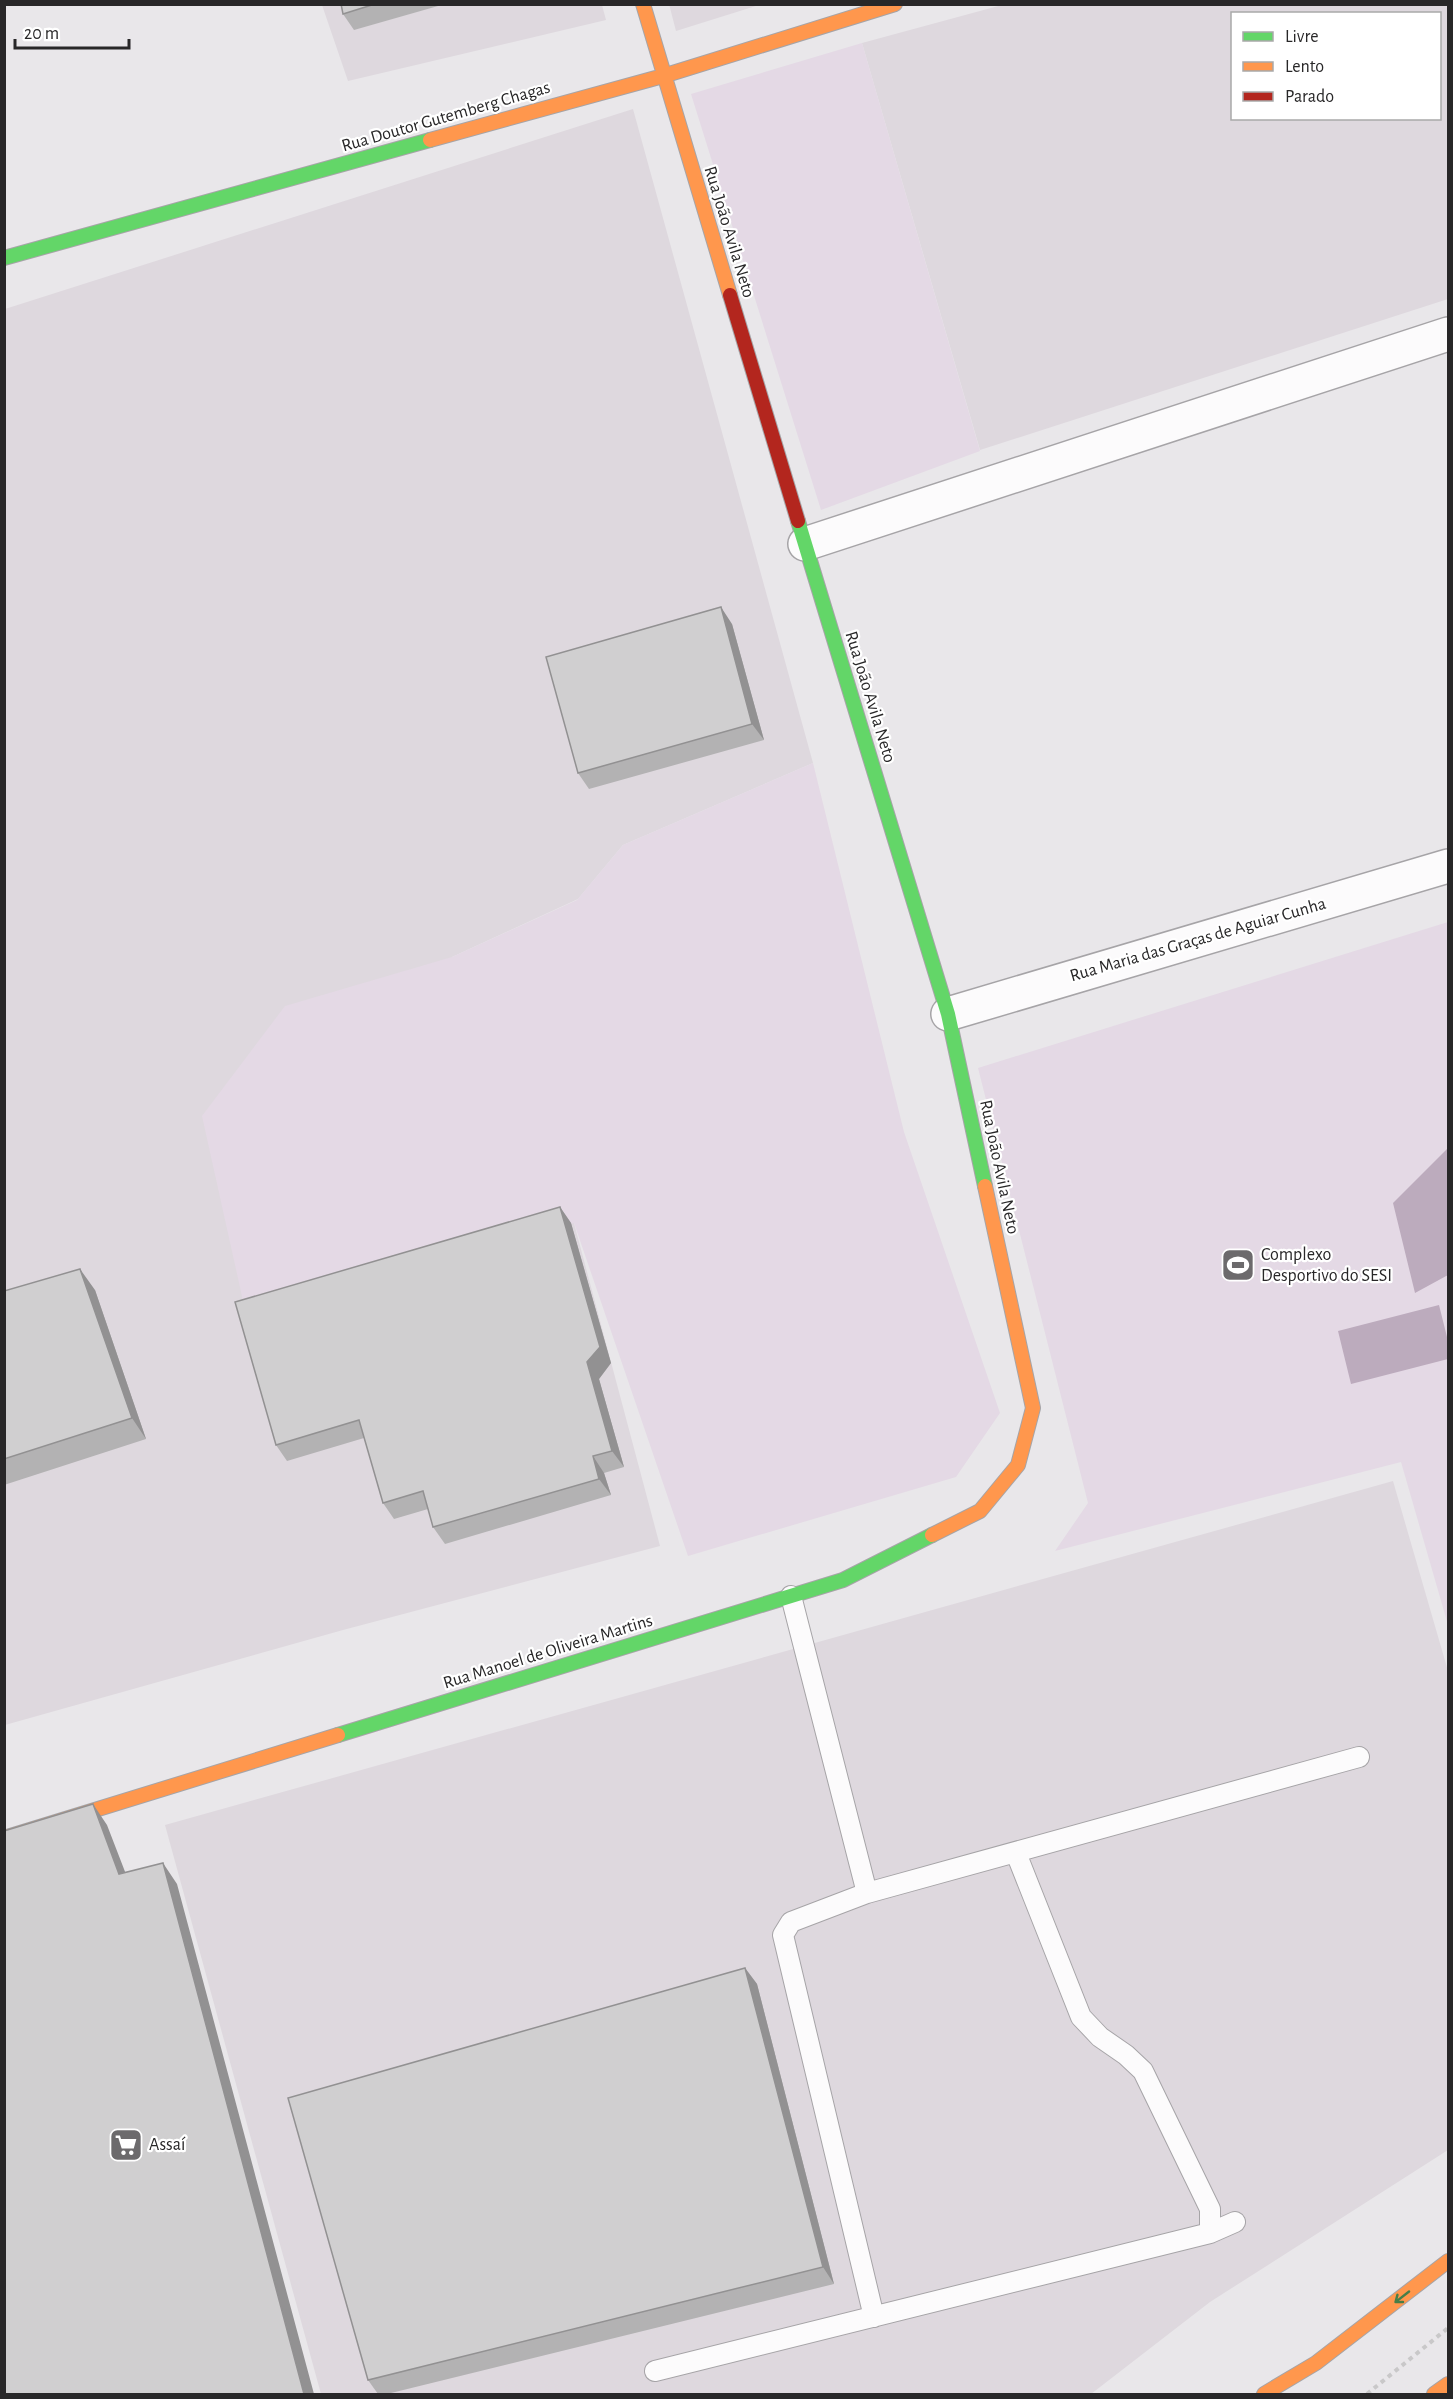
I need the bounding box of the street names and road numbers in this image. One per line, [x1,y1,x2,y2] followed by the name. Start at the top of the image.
[340,79,552,155] street label: Rua Doutor Gutemberg Chagas
[700,164,758,300] street label: Rua João Avila Neto
[841,629,899,765] street label: Rua João Avila Neto
[1068,895,1328,985] street label: Rua Maria das Graças de Aguiar Cunha
[976,1098,1022,1236] street label: Rua João Avila Neto
[441,1612,655,1692] street label: Rua Manoel de Oliveira Martins

